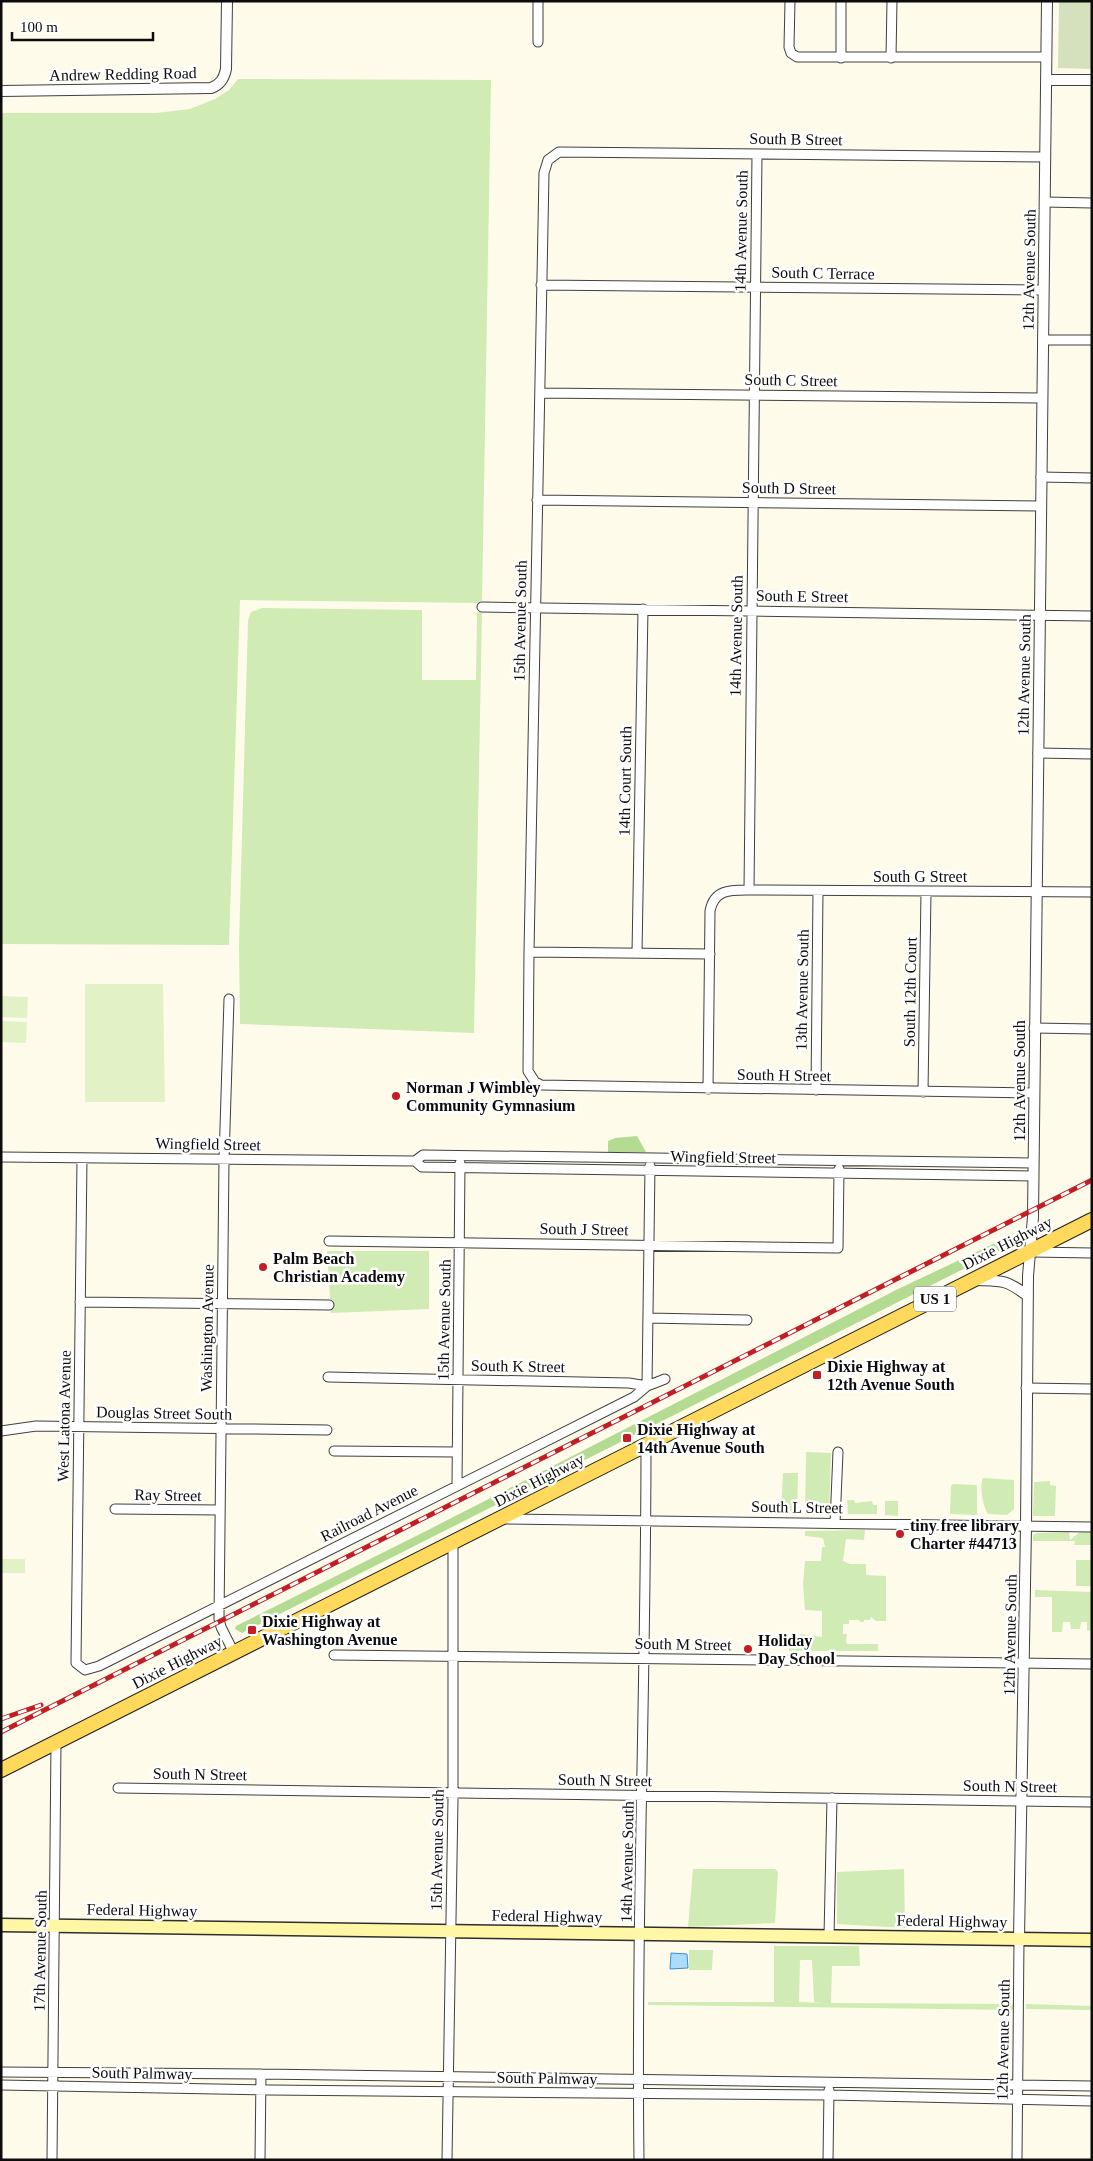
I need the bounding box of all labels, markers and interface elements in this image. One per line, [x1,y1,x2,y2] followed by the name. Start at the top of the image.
[12,10,154,42] scale bar
[20,19,58,35] text: 100 m
[49,64,197,85] street label: Andrew Redding Road
[749,130,843,148] street label: South B Street
[731,170,751,292] street label: 14th Avenue South
[1019,209,1039,331] street label: 12th Avenue South
[771,264,875,282] street label: South C Terrace
[744,371,838,389] street label: South C Street
[742,479,837,497] street label: South D Street
[510,560,530,682] street label: 15th Avenue South
[726,575,746,697] street label: 14th Avenue South
[756,587,849,605] street label: South E Street
[1014,614,1034,736] street label: 12th Avenue South
[616,726,634,836] street label: 14th Court South
[873,868,968,885] street label: South G Street
[792,929,812,1051] street label: 13th Avenue South
[901,936,919,1047] street label: South 12th Court
[1011,1020,1028,1142] street label: 12th Avenue South
[737,1066,832,1084] street label: South H Street
[406,1079,576,1115] place label: Norman J Wimbley Community Gymnasium
[390,1090,402,1102] marker: Norman J Wimbley Community Gymnasium
[155,1135,261,1154] street label: Wingfield Street
[670,1148,776,1167] street label: Wingfield Street
[959,1213,1055,1274] street label: Dixie Highway
[539,1220,629,1238] street label: South J Street
[273,1250,405,1286] place label: Palm Beach Christian Academy
[434,1259,454,1381] street label: 15th Avenue South
[257,1261,269,1273] marker: Palm Beach Christian Academy
[197,1264,218,1392] street label: Washington Avenue
[914,1286,956,1312] road number: US 1
[54,1350,74,1482] street label: West Latona Avenue
[471,1357,566,1375] street label: South K Street
[827,1358,955,1393] place label: Dixie Highway at 12th Avenue South
[811,1369,823,1381] marker: Dixie Highway at 12th Avenue South
[96,1403,232,1424] street label: Douglas Street South
[637,1421,765,1456] place label: Dixie Highway at 14th Avenue South
[621,1432,633,1444] marker: Dixie Highway at 14th Avenue South
[491,1450,587,1511] street label: Dixie Highway
[318,1481,420,1545] street label: Railroad Avenue
[134,1486,202,1505] street label: Ray Street
[751,1498,844,1516] street label: South L Street
[910,1517,1019,1552] place label: tiny free library Charter #44713
[894,1528,906,1540] marker: tiny free library Charter #44713
[1000,1574,1020,1696] street label: 12th Avenue South
[262,1613,397,1649] place label: Dixie Highway at Washington Avenue
[246,1624,258,1636] marker: Dixie Highway at Washington Avenue
[129,1632,225,1693] street label: Dixie Highway
[758,1632,835,1668] place label: Holiday Day School
[634,1635,732,1653] street label: South M Street
[742,1643,754,1655] marker: Holiday Day School
[153,1765,248,1783] street label: South N Street
[558,1771,653,1789] street label: South N Street
[963,1777,1058,1795] street label: South N Street
[427,1789,447,1911] street label: 15th Avenue South
[617,1801,637,1923] street label: 14th Avenue South
[30,1890,50,2012] street label: 17th Avenue South
[87,1901,197,1920] street label: Federal Highway
[492,1907,602,1926] street label: Federal Highway
[897,1912,1007,1931] street label: Federal Highway
[993,1979,1013,2101] street label: 12th Avenue South
[91,2064,193,2083] street label: South Palmway
[496,2069,598,2088] street label: South Palmway

